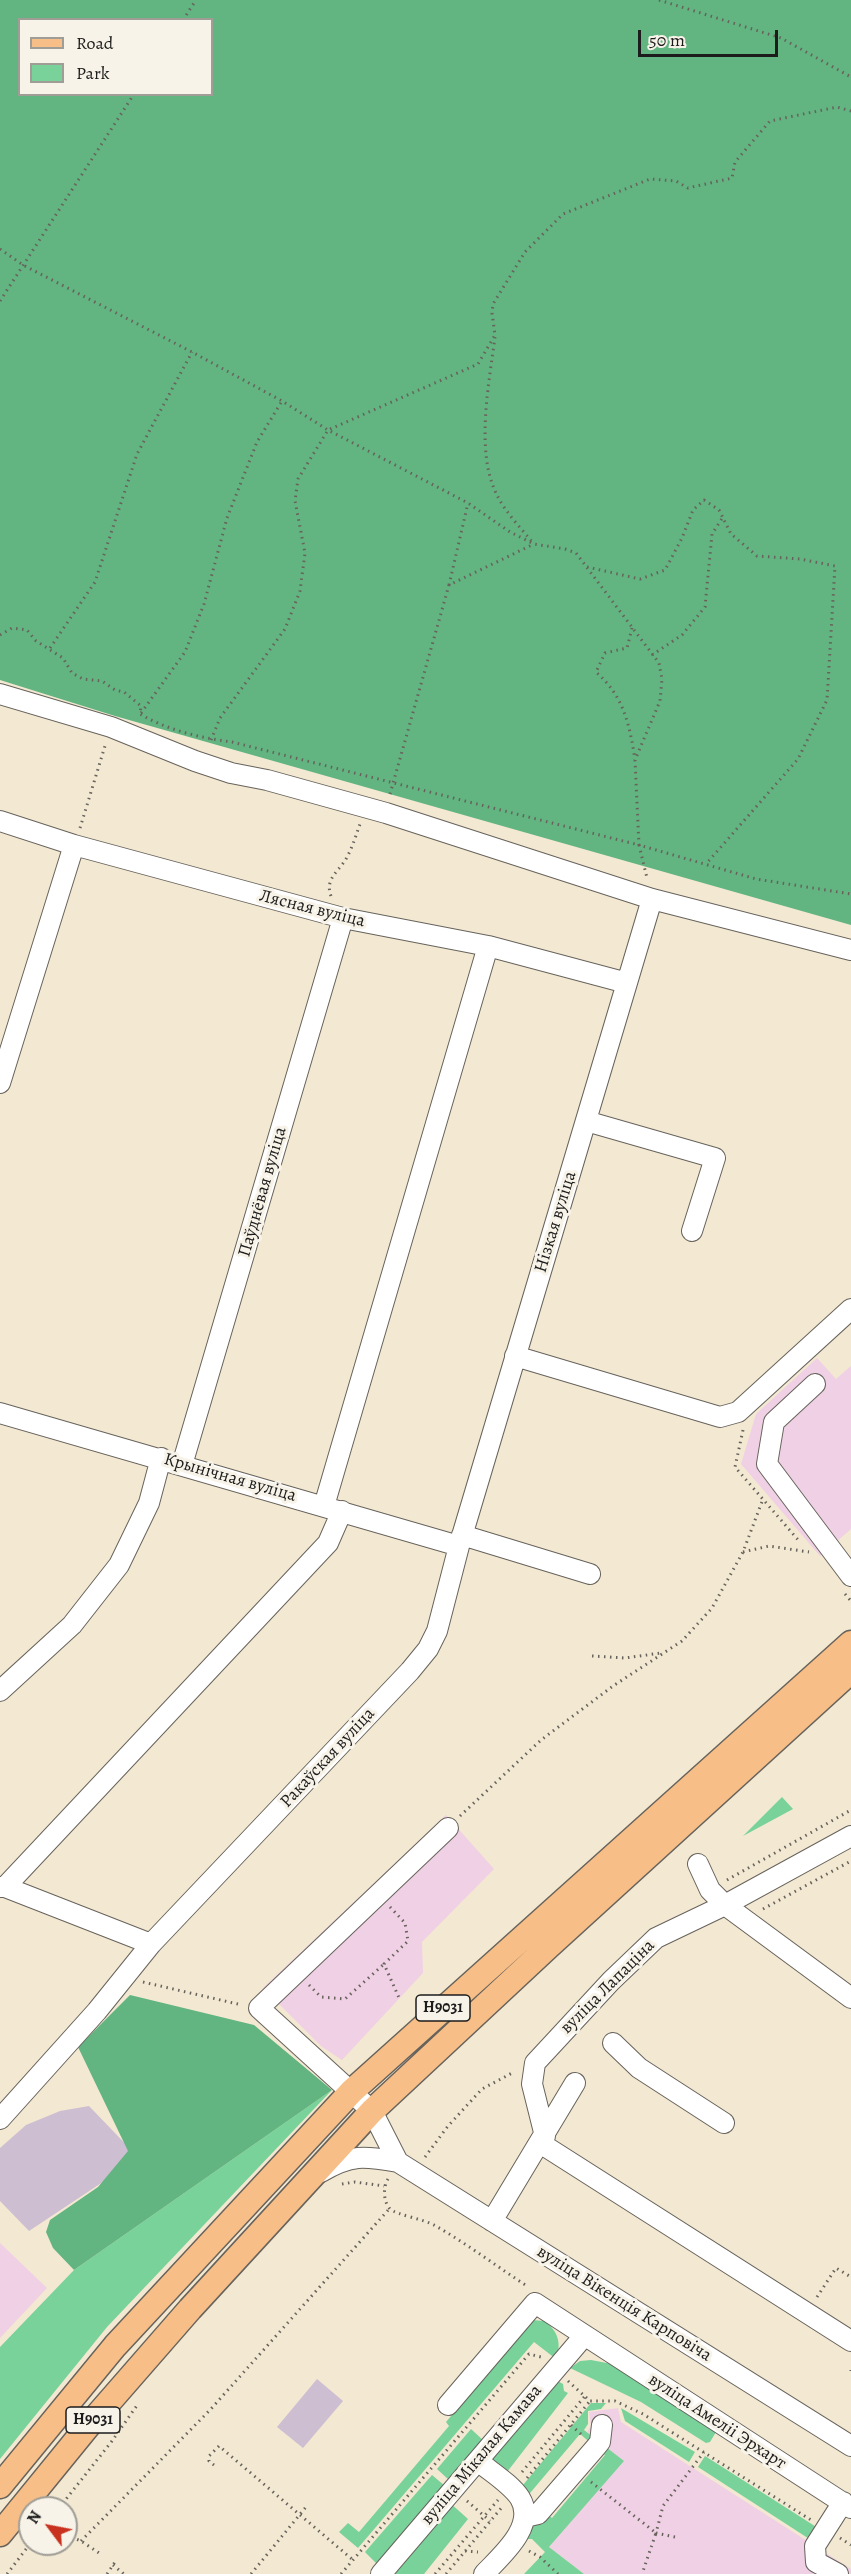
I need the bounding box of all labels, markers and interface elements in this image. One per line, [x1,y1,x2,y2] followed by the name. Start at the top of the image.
[18,18,213,96] legend
[641,18,780,56] scale bar
[649,28,685,52] text: 50 m
[76,31,113,55] text: Road
[76,61,110,85] text: Park
[257,885,367,933] street label: Лясная вуліца
[234,1125,292,1259] street label: Паўднёвая вуліца
[530,1169,582,1275] street label: Нізкая вуліца
[161,1449,299,1507] street label: Крынічная вуліца
[276,1703,380,1813] street label: Ракаўская вуліца
[556,1935,660,2039] street label: вуліца Лапаціна
[416,1995,470,2021] road number: Н9031
[533,2241,715,2367] street label: вуліца Вікенція Карповіча
[644,2369,790,2475] street label: вуліца Амеліі Эрхарт
[417,2381,547,2529] street label: вуліца Мікалая Камава
[66,2407,120,2433] road number: Н9031
[18,2496,78,2556] north arrow
[22,2507,47,2528] text: N

